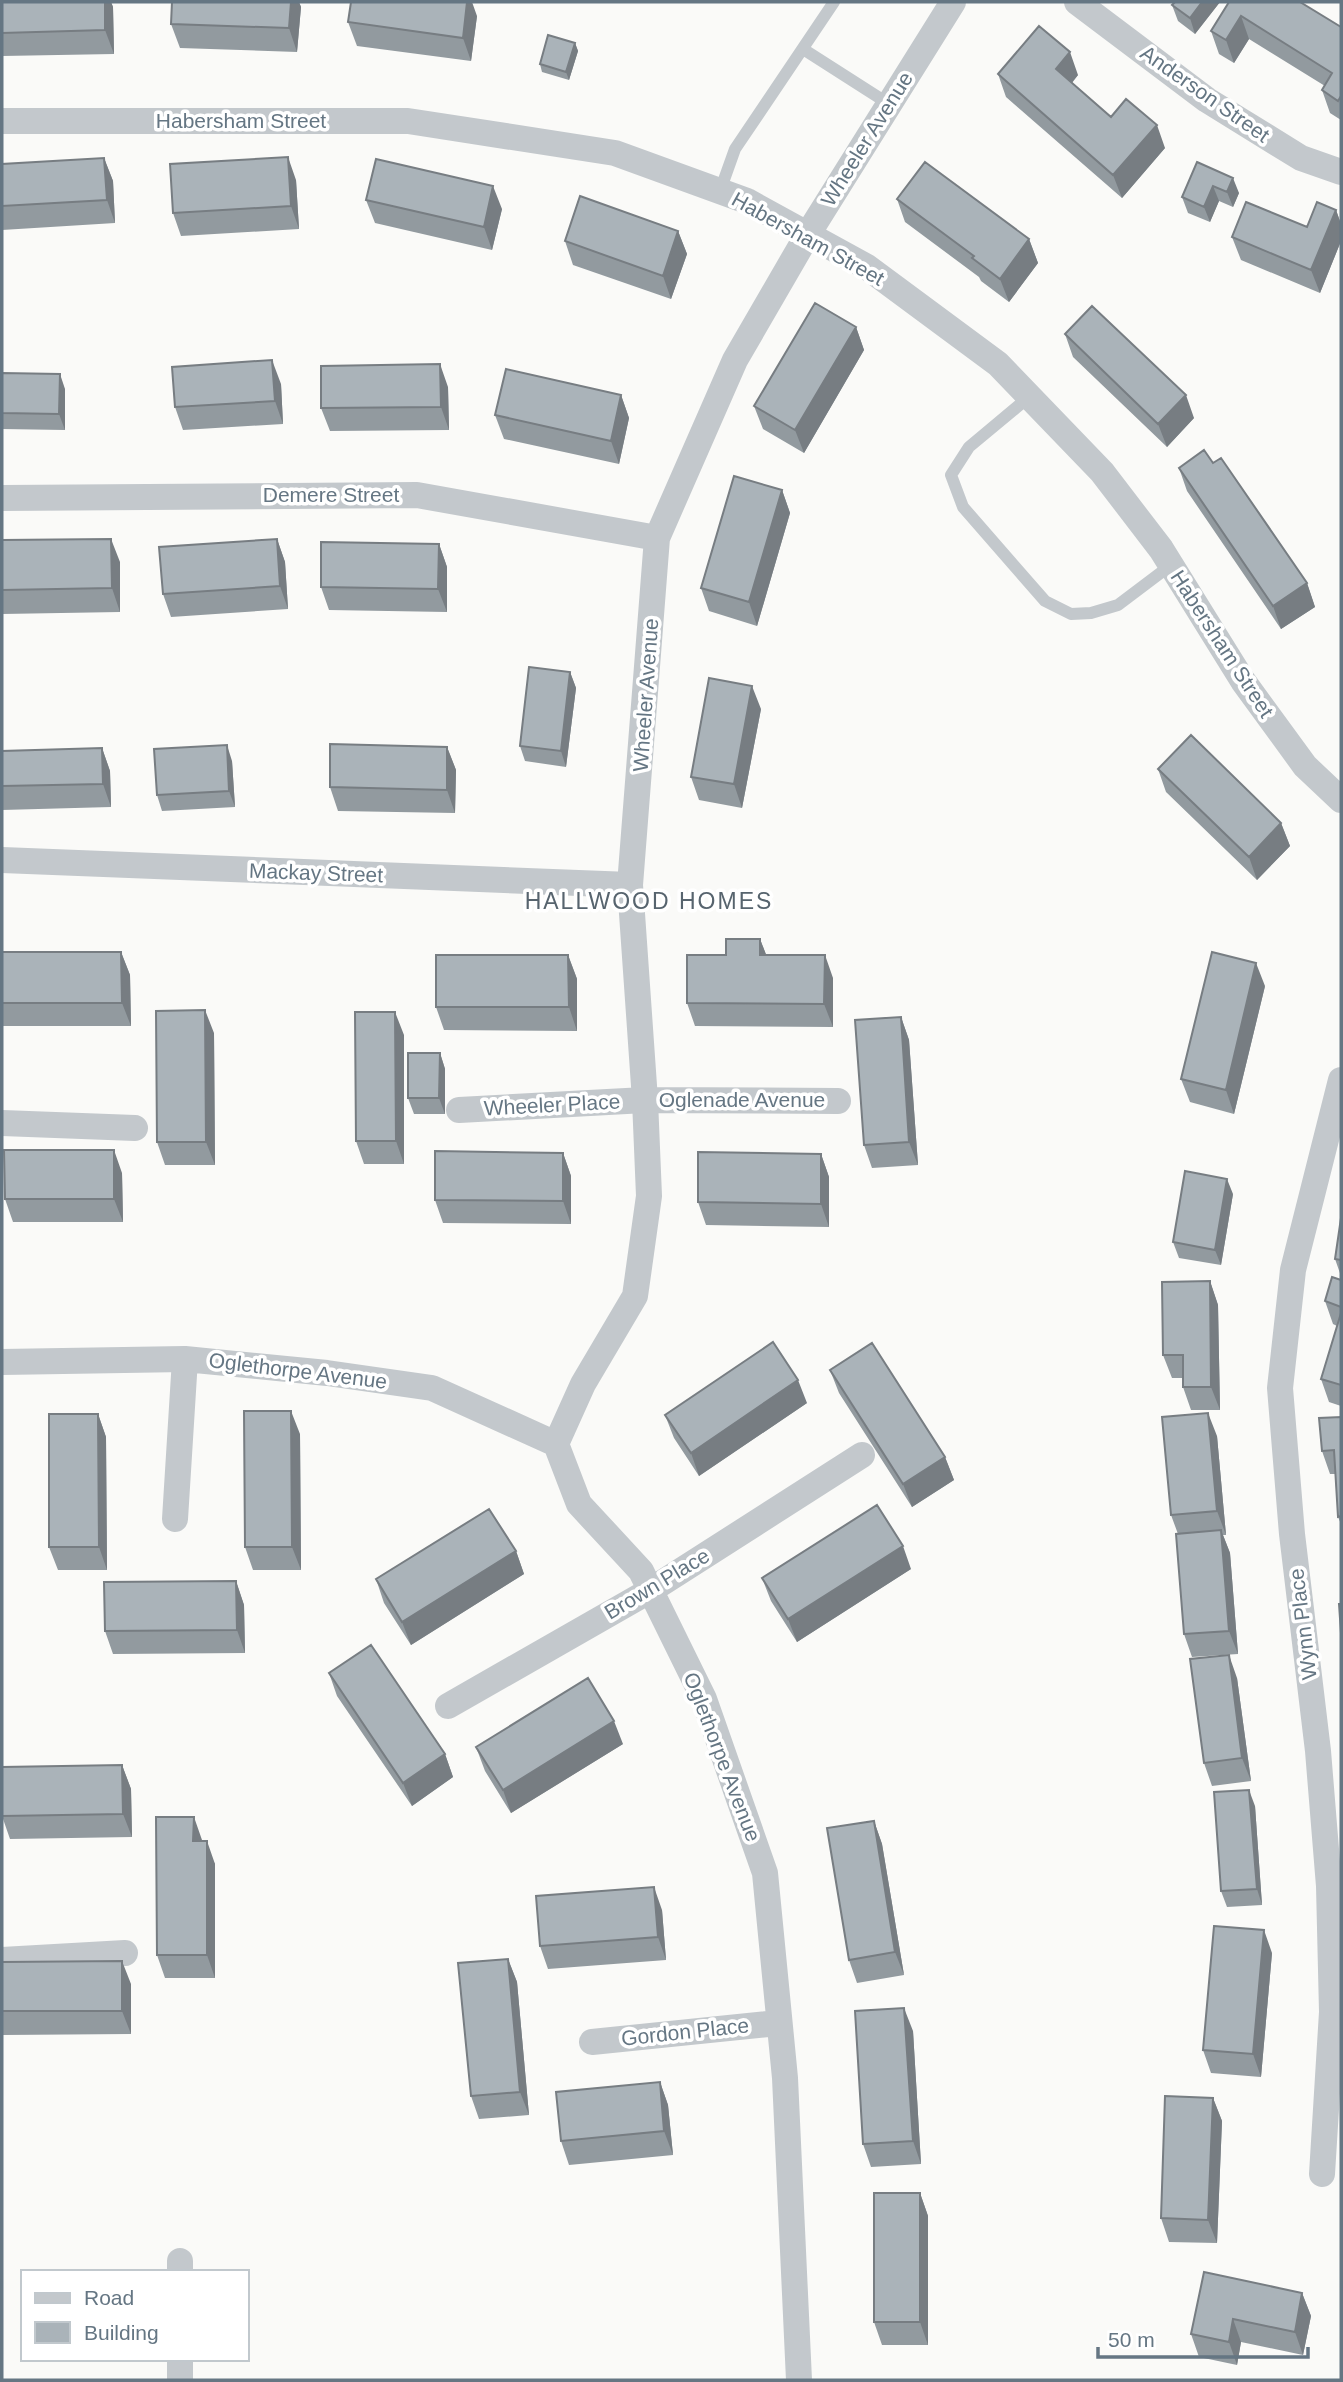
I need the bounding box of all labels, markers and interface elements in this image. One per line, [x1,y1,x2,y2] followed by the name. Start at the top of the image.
[1137,41,1274,147] street label: Anderson Street
[816,67,917,210] street label: Wheeler Avenue
[156,109,326,132] street label: Habersham Street
[728,187,888,290] street label: Habersham Street
[263,483,399,506] street label: Demere Street
[1166,566,1279,722] street label: Habersham Street
[629,617,662,772] street label: Wheeler Avenue
[249,859,384,886] street label: Mackay Street
[525,888,773,914] district label: HALLWOOD HOMES
[659,1088,825,1111] street label: Oglenade Avenue
[483,1089,621,1120] street label: Wheeler Place
[208,1348,389,1393] street label: Oglethorpe Avenue
[600,1543,713,1624] street label: Brown Place
[1284,1567,1321,1681] street label: Wynn Place
[680,1669,765,1845] street label: Oglethorpe Avenue
[620,2013,750,2050] street label: Gordon Place
[21,2270,248,2361] legend
[84,2286,134,2309] text: Road
[1098,2316,1308,2360] scale bar
[84,2321,159,2344] text: Building
[1108,2328,1155,2351] text: 50 m

